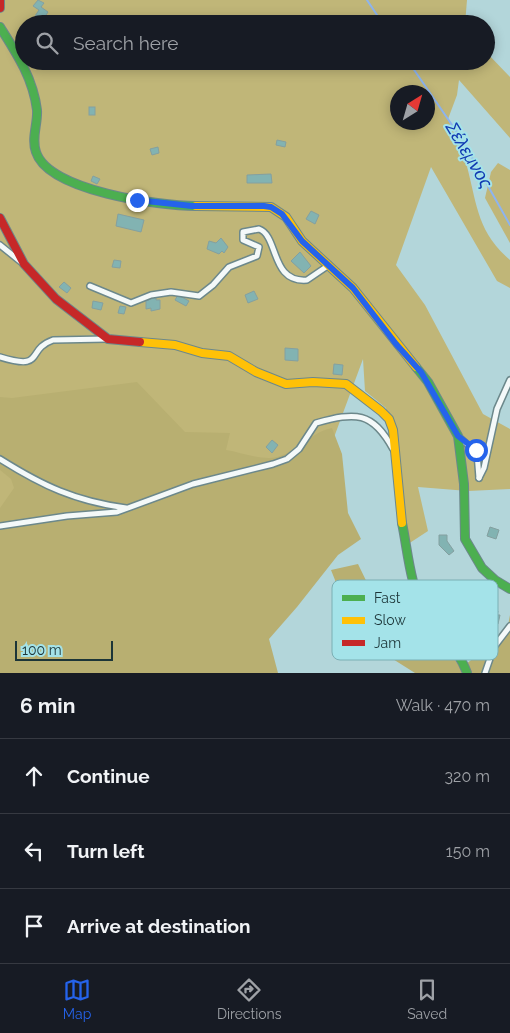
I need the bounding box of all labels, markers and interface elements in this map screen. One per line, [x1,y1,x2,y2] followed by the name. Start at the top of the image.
[15,15,495,70] search box
[33,29,61,57] icon: search
[73,32,179,54] text: Search here
[390,85,435,130] north arrow
[441,117,498,192] water label: Σέλεμνος
[126,189,149,212] route end
[465,439,488,462] route start
[332,580,498,660] legend
[374,590,401,606] text: Fast
[374,612,406,628] text: Slow
[374,635,401,651] text: Jam
[15,638,112,661] scale bar
[22,642,62,658] text: 100 m
[20,693,75,718] text: 6 min
[396,696,490,715] text: Walk · 470 m
[20,762,48,790] icon: ahead
[67,765,150,787] text: Continue
[445,767,490,786] text: 320 m
[20,837,48,865] icon: left
[67,840,144,862] text: Turn left
[446,842,490,861] text: 150 m
[20,912,48,940] icon: arrive
[67,915,251,937] text: Arrive at destination
[63,976,91,1022] tab: Map
[217,976,282,1022] tab: Directions
[407,976,447,1022] tab: Saved

